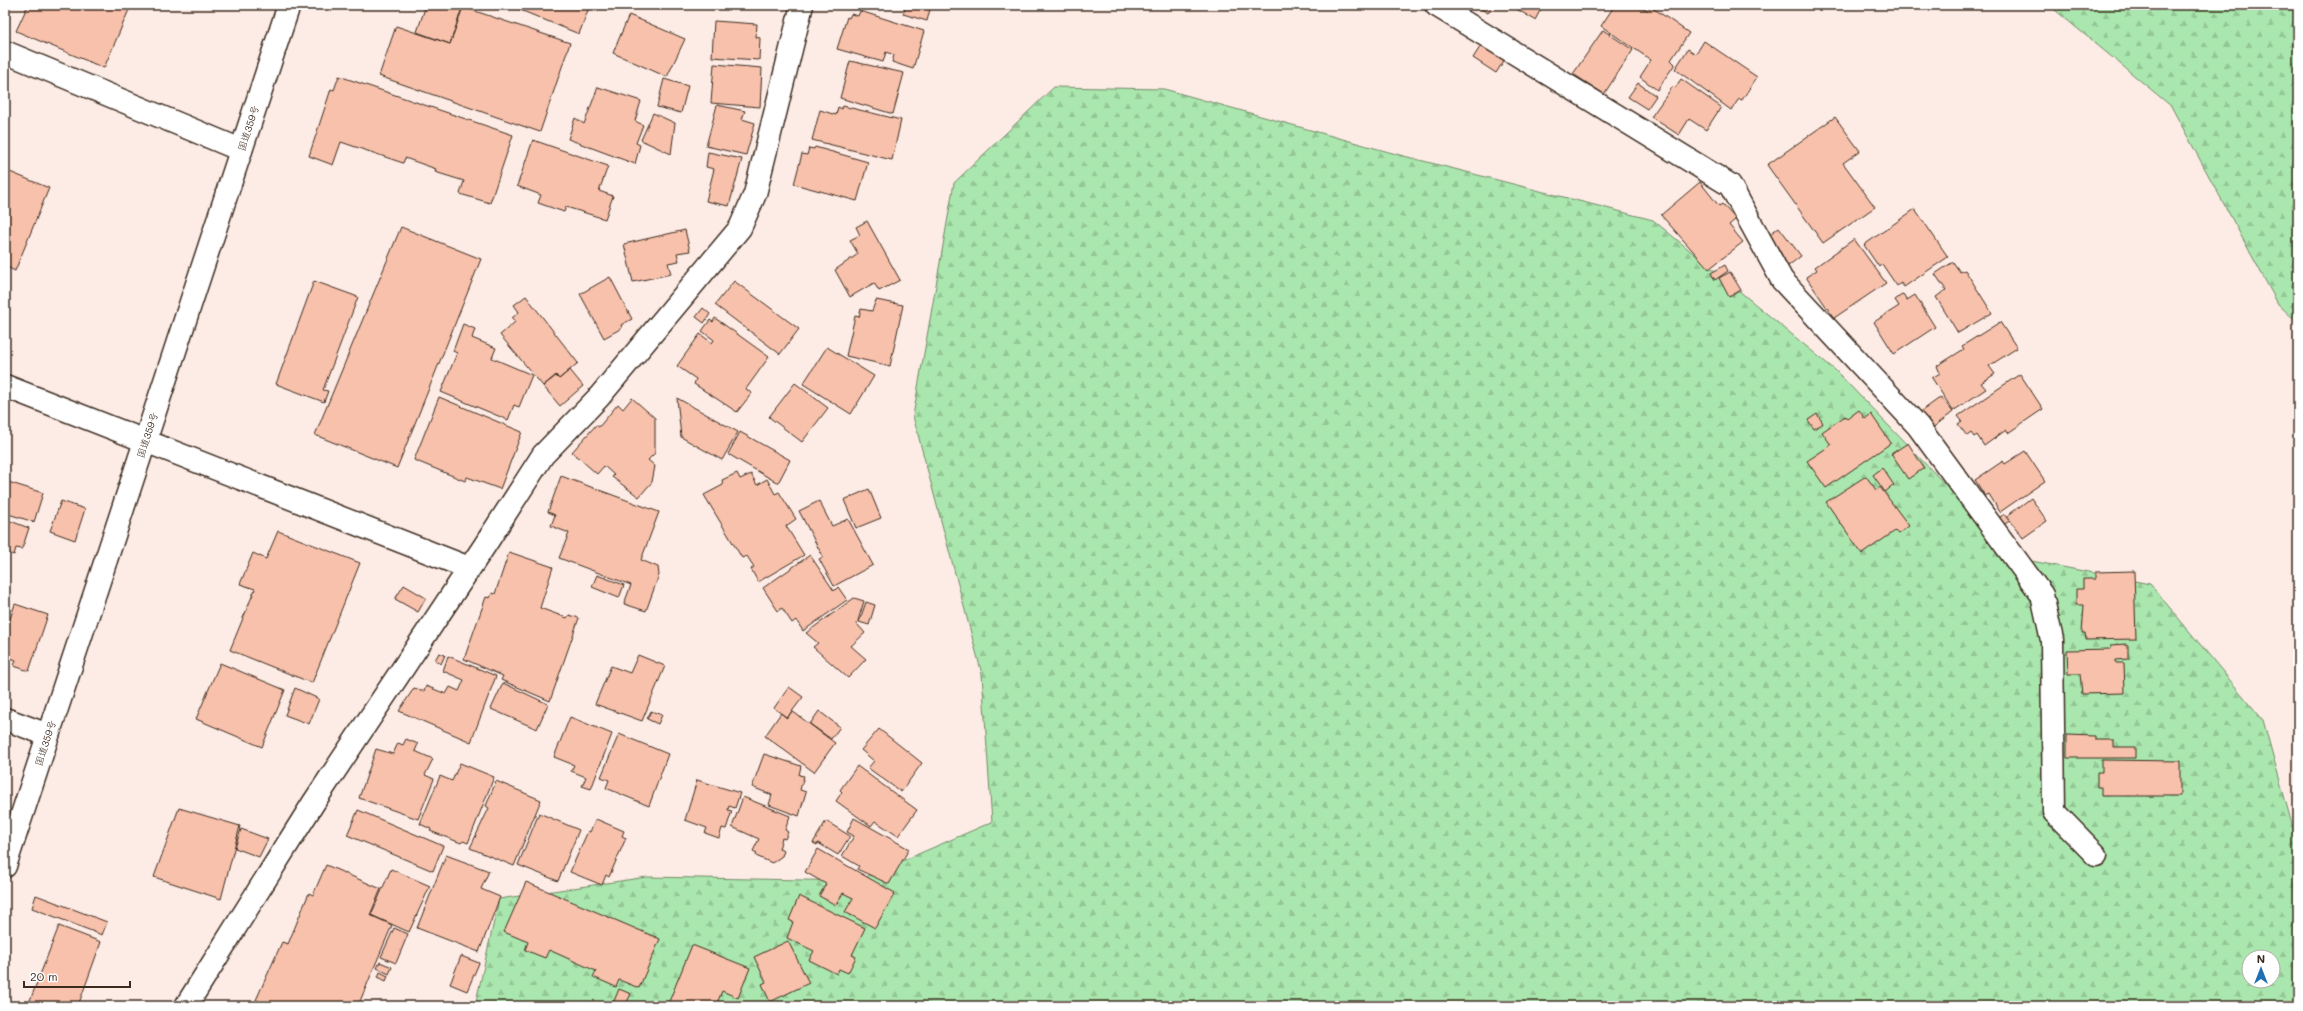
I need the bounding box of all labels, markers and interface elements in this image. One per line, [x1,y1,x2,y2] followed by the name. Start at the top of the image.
[234,103,262,153] street label: 国道359号
[133,410,161,460] street label: 国道359号
[31,718,59,768] street label: 国道359号
[2241,949,2281,989] north arrow
[2257,951,2265,966] text: N
[24,963,130,989] scale bar
[30,968,58,984] text: 20 m

